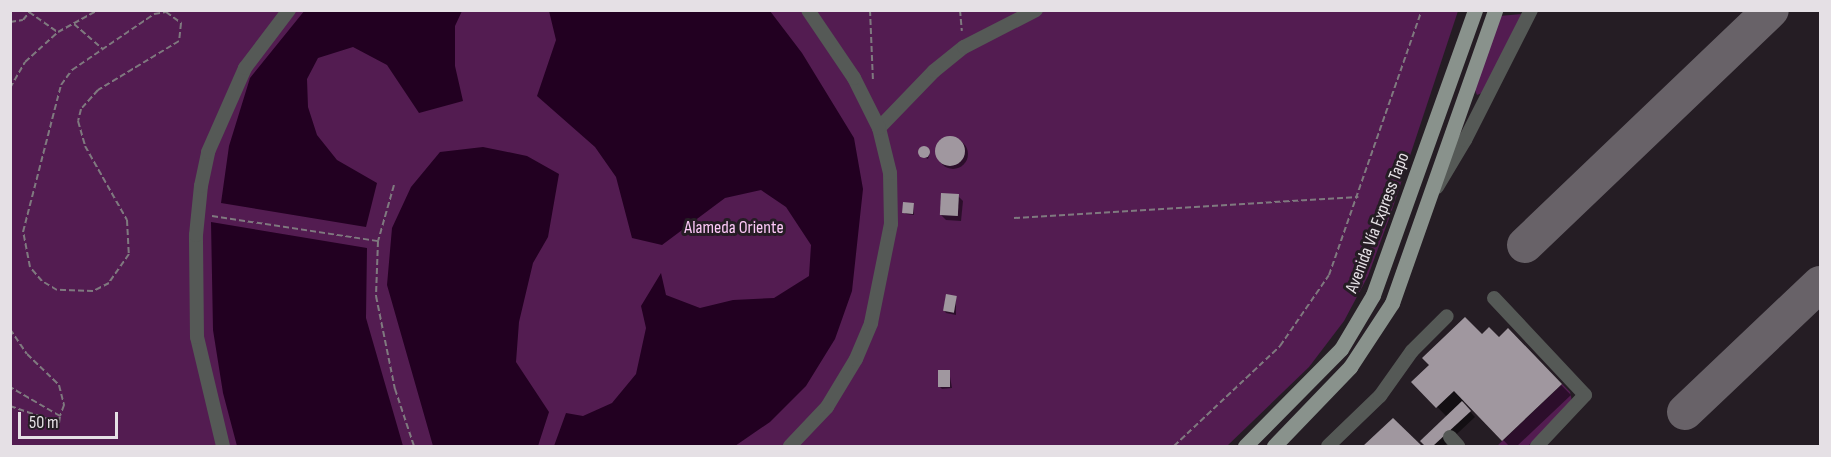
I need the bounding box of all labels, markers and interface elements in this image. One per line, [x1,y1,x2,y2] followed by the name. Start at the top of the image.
[1341,150,1415,296] street label: Avenida Vía Express Tapo
[684,217,784,239] park label: Alameda Oriente
[21,400,122,438] scale bar
[29,412,59,433] text: 50 m

